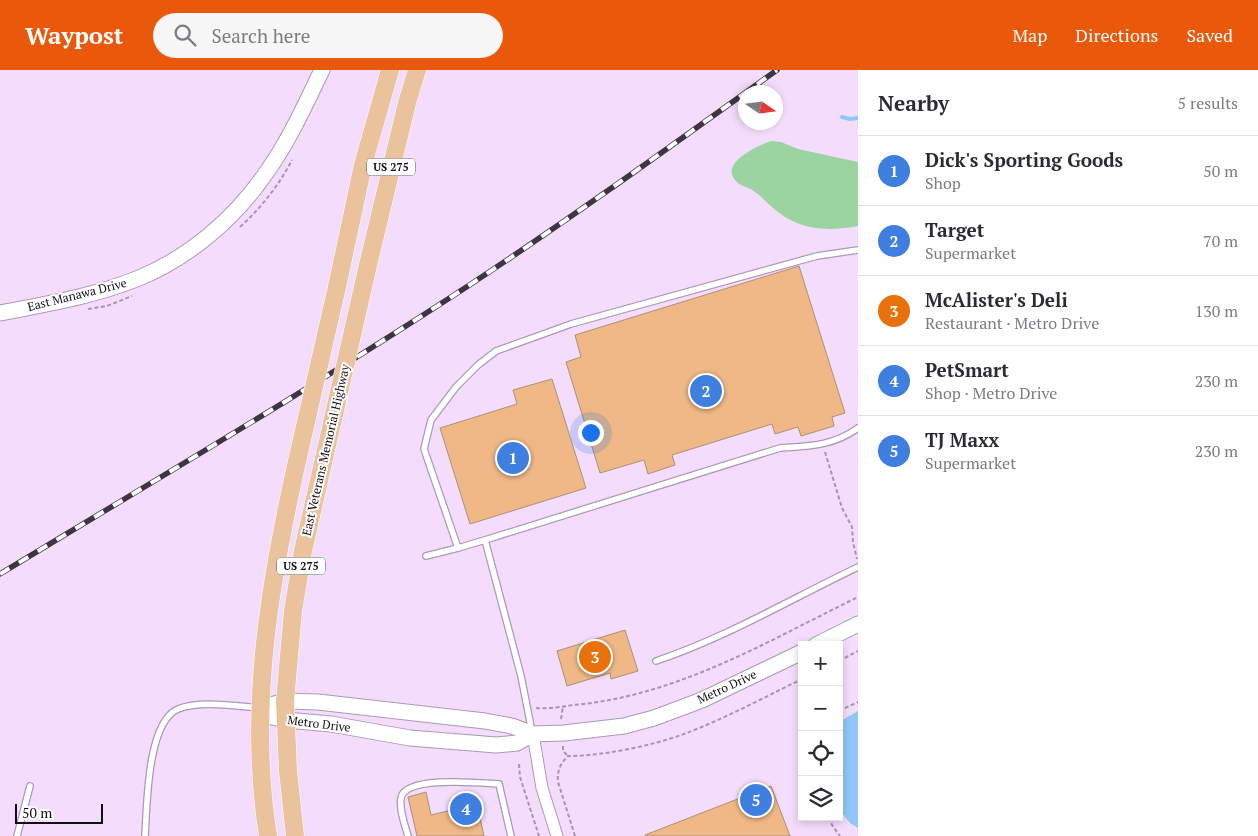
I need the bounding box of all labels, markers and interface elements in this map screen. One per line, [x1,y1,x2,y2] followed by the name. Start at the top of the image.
[153,13,503,58] search box
[25,19,123,51] text: Waypost
[171,21,199,49] icon: search
[211,23,310,48] text: Search here
[1012,23,1047,47] text: Map
[1075,23,1158,47] text: Directions
[1186,23,1233,47] text: Saved
[738,85,783,130] north arrow
[878,89,949,117] text: Nearby
[1178,92,1238,114] text: 5 results
[925,147,1123,172] text: Dick's Sporting Goods
[367,158,415,175] road number: US 275
[889,160,899,182] text: 1
[1203,160,1238,182] text: 50 m
[925,172,961,194] text: Shop
[925,217,984,242] text: Target
[889,230,899,252] text: 2
[1203,230,1238,252] text: 70 m
[925,242,1016,264] text: Supermarket
[26,275,128,314] street label: East Manawa Drive
[925,287,1068,312] text: McAlister's Deli
[889,300,899,322] text: 3
[1195,300,1238,322] text: 130 m
[925,312,1099,334] text: Restaurant · Metro Drive
[925,357,1009,382] text: PetSmart
[298,362,353,537] street label: East Veterans Memorial Highway
[889,370,899,392] text: 4
[1195,370,1238,392] text: 230 m
[690,372,722,410] pin: 2
[925,382,1057,404] text: Shop · Metro Drive
[578,420,604,446] your location
[925,427,999,452] text: TJ Maxx
[497,439,529,477] pin: 1
[889,440,899,462] text: 5
[1195,440,1238,462] text: 230 m
[925,452,1016,474] text: Supermarket
[277,558,325,574] road number: US 275
[579,638,611,676] pin: 3
[798,641,843,821] map controls
[798,641,843,686] button: +
[695,666,759,707] street label: Metro Drive
[798,686,843,731] button: −
[287,712,352,735] street label: Metro Drive
[798,731,843,776] button: locate
[798,776,843,821] button: layers
[740,781,772,819] pin: 5
[450,790,482,828] pin: 4
[15,801,102,824] scale bar
[22,803,52,822] text: 50 m

